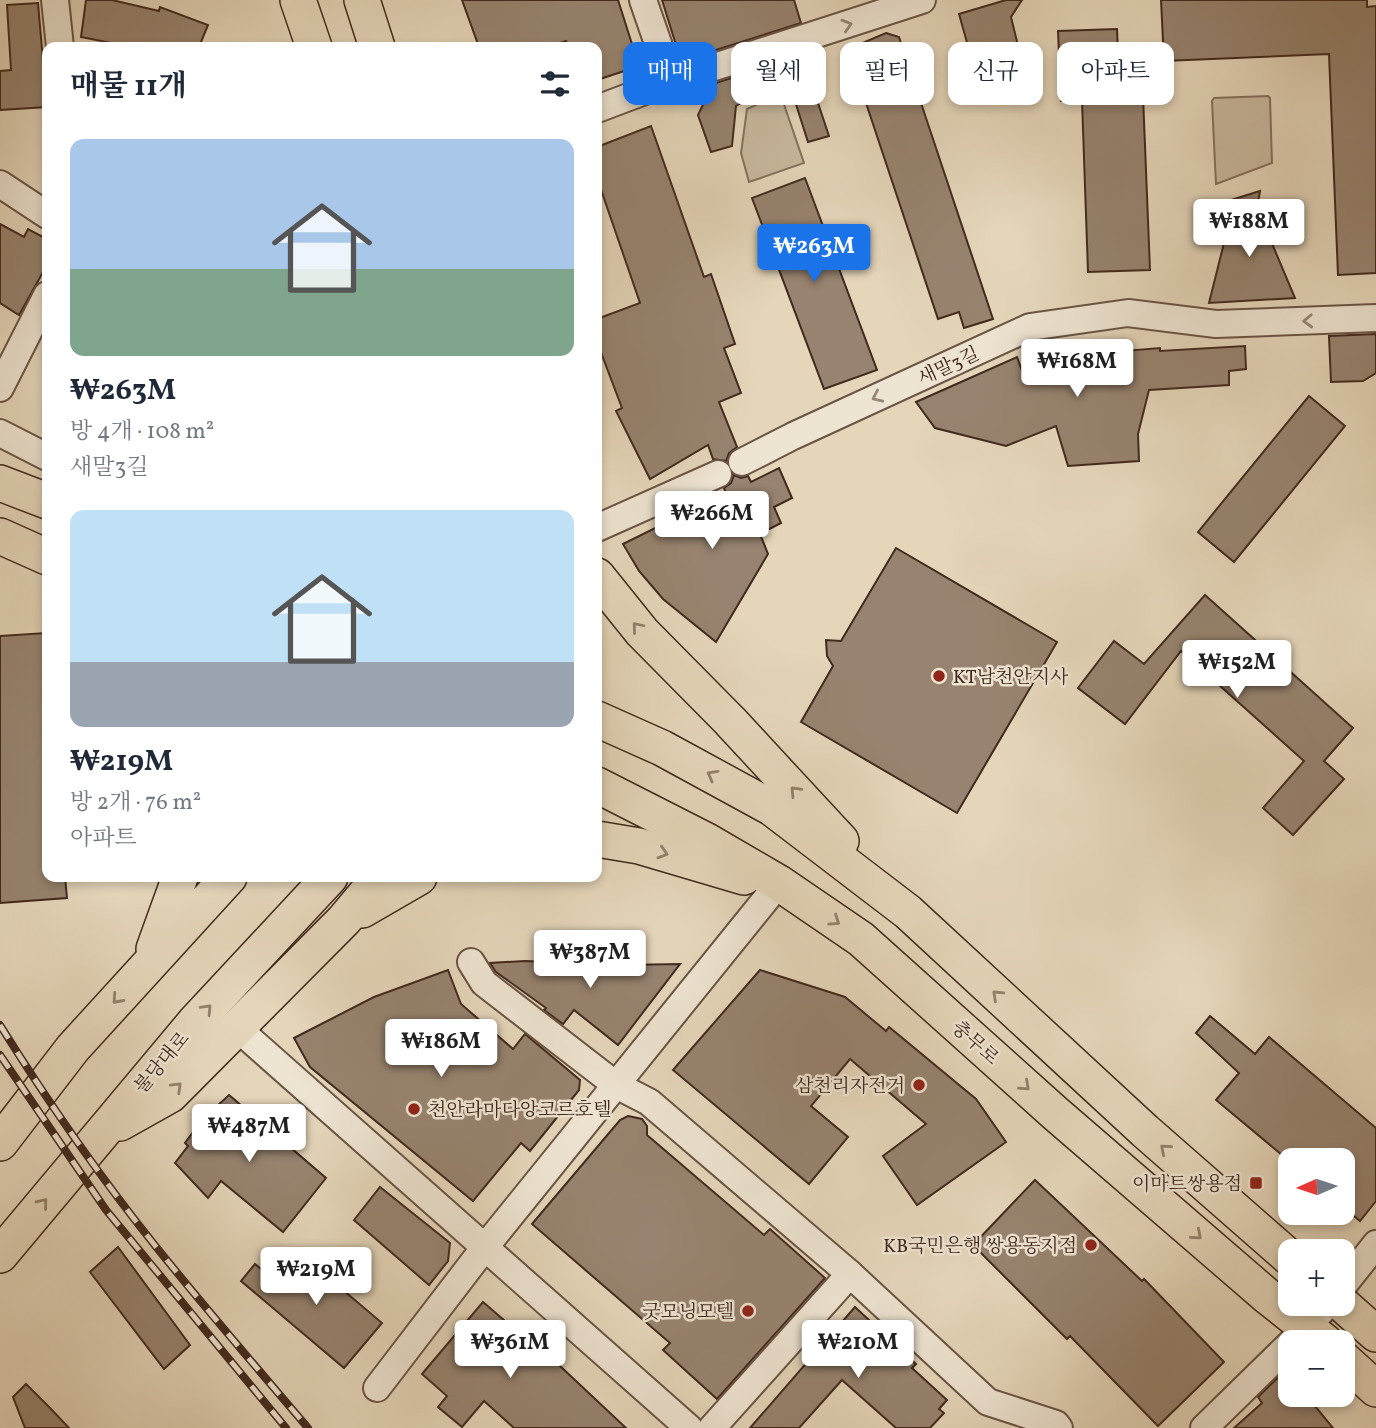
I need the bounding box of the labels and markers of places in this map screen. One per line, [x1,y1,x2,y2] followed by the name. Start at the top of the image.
[1200,200,1298,259] pin: ₩188M
[765,224,863,284] pin: ₩263M
[1028,340,1126,399] pin: ₩168M
[663,491,761,551] pin: ₩266M
[1188,640,1286,700] pin: ₩152M
[953,665,1069,691] place label: KT남천안지사
[931,668,947,684] marker: KT남천안지사
[541,930,639,990] pin: ₩387M
[392,1020,490,1079] pin: ₩186M
[795,1074,905,1100] place label: 삼천리자전거
[911,1077,927,1093] marker: 삼천리자전거
[428,1098,612,1124] place label: 천안라마다앙코르호텔
[406,1101,422,1117] marker: 천안라마다앙코르호텔
[200,1104,298,1164] pin: ₩487M
[1132,1172,1242,1198] place label: 이마트쌍용점
[1248,1175,1264,1191] marker: 이마트쌍용점
[883,1234,1077,1260] place label: KB국민은행 쌍용동지점
[1083,1237,1099,1253] marker: KB국민은행 쌍용동지점
[267,1248,365,1307] pin: ₩219M
[642,1300,734,1326] place label: 굿모닝모텔
[740,1303,756,1319] marker: 굿모닝모텔
[461,1320,559,1380] pin: ₩361M
[809,1320,907,1380] pin: ₩210M

